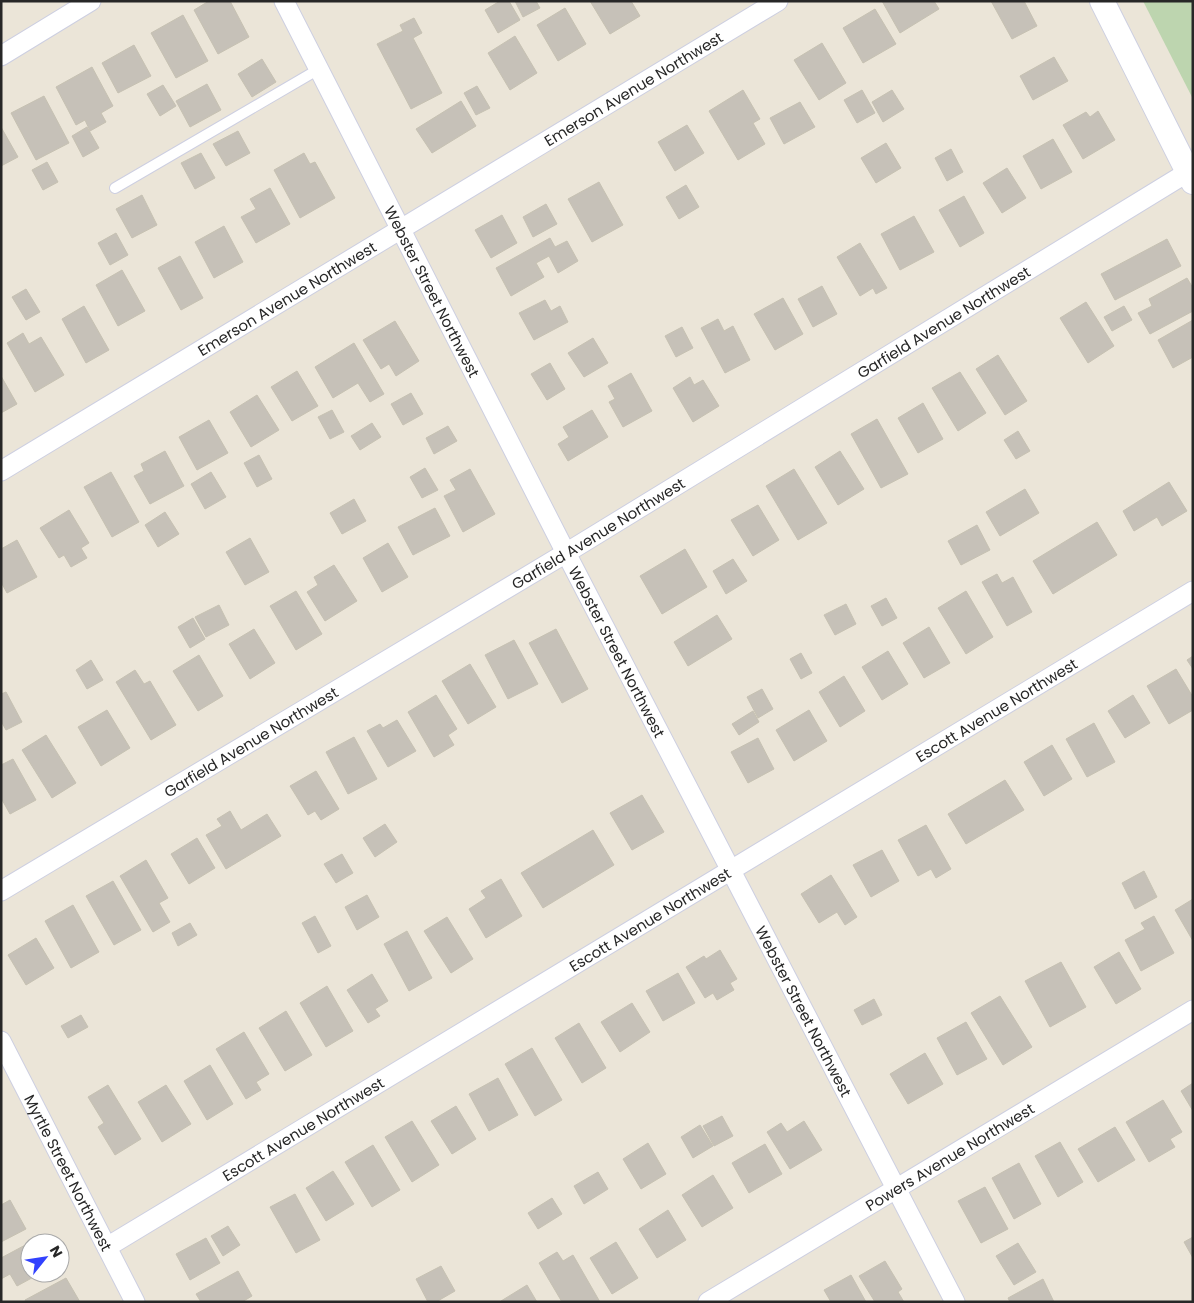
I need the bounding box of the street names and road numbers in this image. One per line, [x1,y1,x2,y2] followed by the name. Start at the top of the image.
[540,26,727,151] street label: Emerson Avenue Northwest
[380,202,485,381] street label: Webster Street Northwest
[193,236,380,360] street label: Emerson Avenue Northwest
[853,261,1034,383] street label: Garfield Avenue Northwest
[507,472,689,594] street label: Garfield Avenue Northwest
[564,562,670,741] street label: Webster Street Northwest
[912,653,1081,767] street label: Escott Avenue Northwest
[160,681,342,802] street label: Garfield Avenue Northwest
[565,862,734,976] street label: Escott Avenue Northwest
[751,922,857,1100] street label: Webster Street Northwest
[218,1072,388,1186] street label: Escott Avenue Northwest
[21,1091,115,1253] street label: Myrtle Street Northwest
[861,1098,1038,1215] street label: Powers Avenue Northwest

